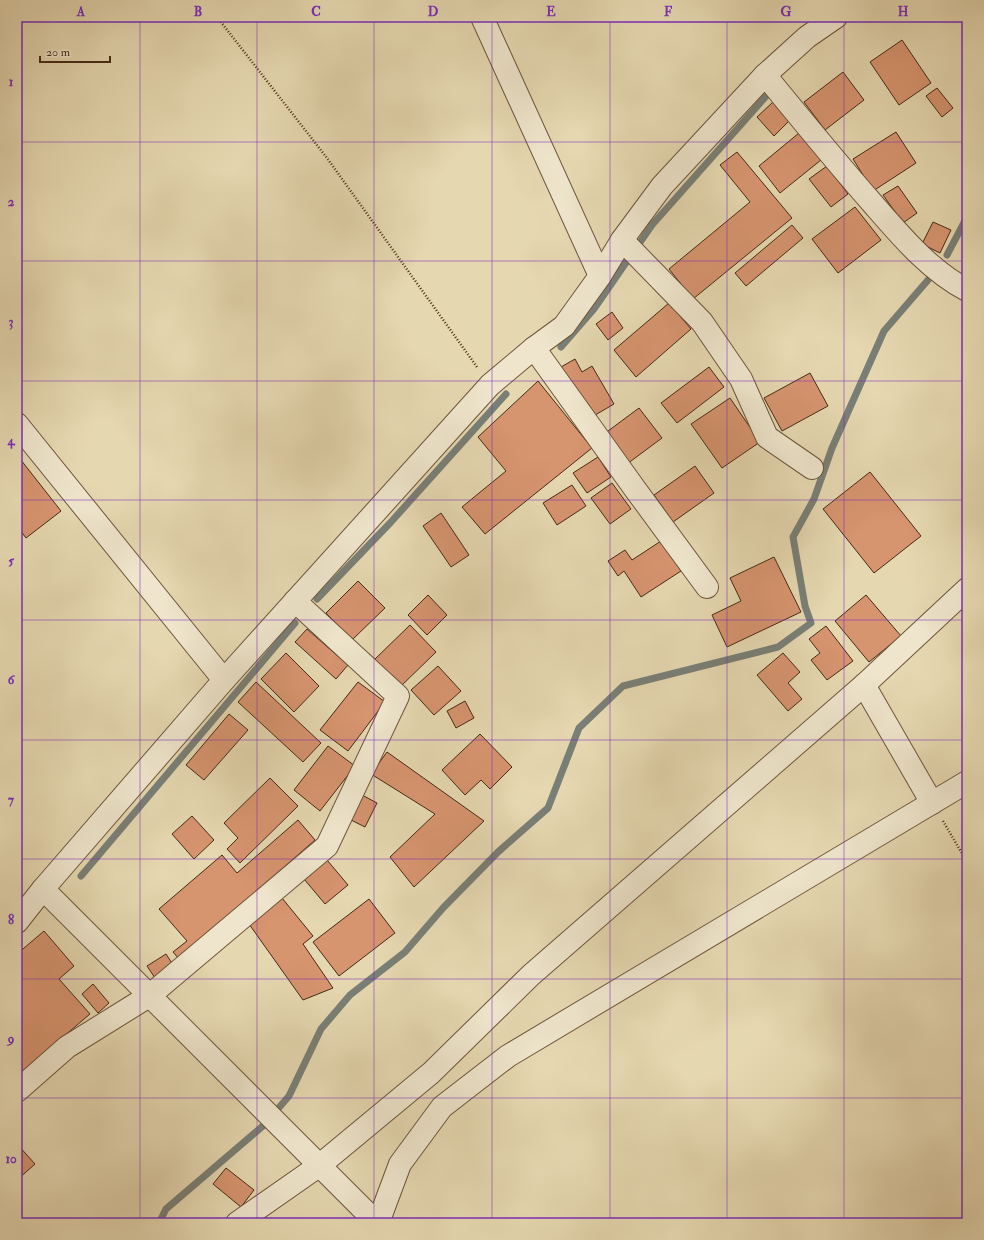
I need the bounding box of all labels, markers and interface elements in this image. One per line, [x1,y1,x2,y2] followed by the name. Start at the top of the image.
[76,4,86,20] text: A
[194,4,202,20] text: B
[311,4,321,20] text: C
[428,4,439,20] text: D
[546,4,556,20] text: E
[664,4,673,20] text: F
[781,4,792,20] text: G
[898,4,909,20] text: H
[40,38,110,64] scale bar
[46,45,71,60] text: 20 m
[9,74,14,90] text: 1
[8,194,15,210] text: 2
[9,314,14,330] text: 3
[6,433,15,449] text: 4
[8,553,14,569] text: 5
[8,672,16,688] text: 6
[8,792,15,808] text: 7
[8,912,14,928] text: 8
[6,1031,15,1047] text: 9
[5,1151,17,1167] text: 10

